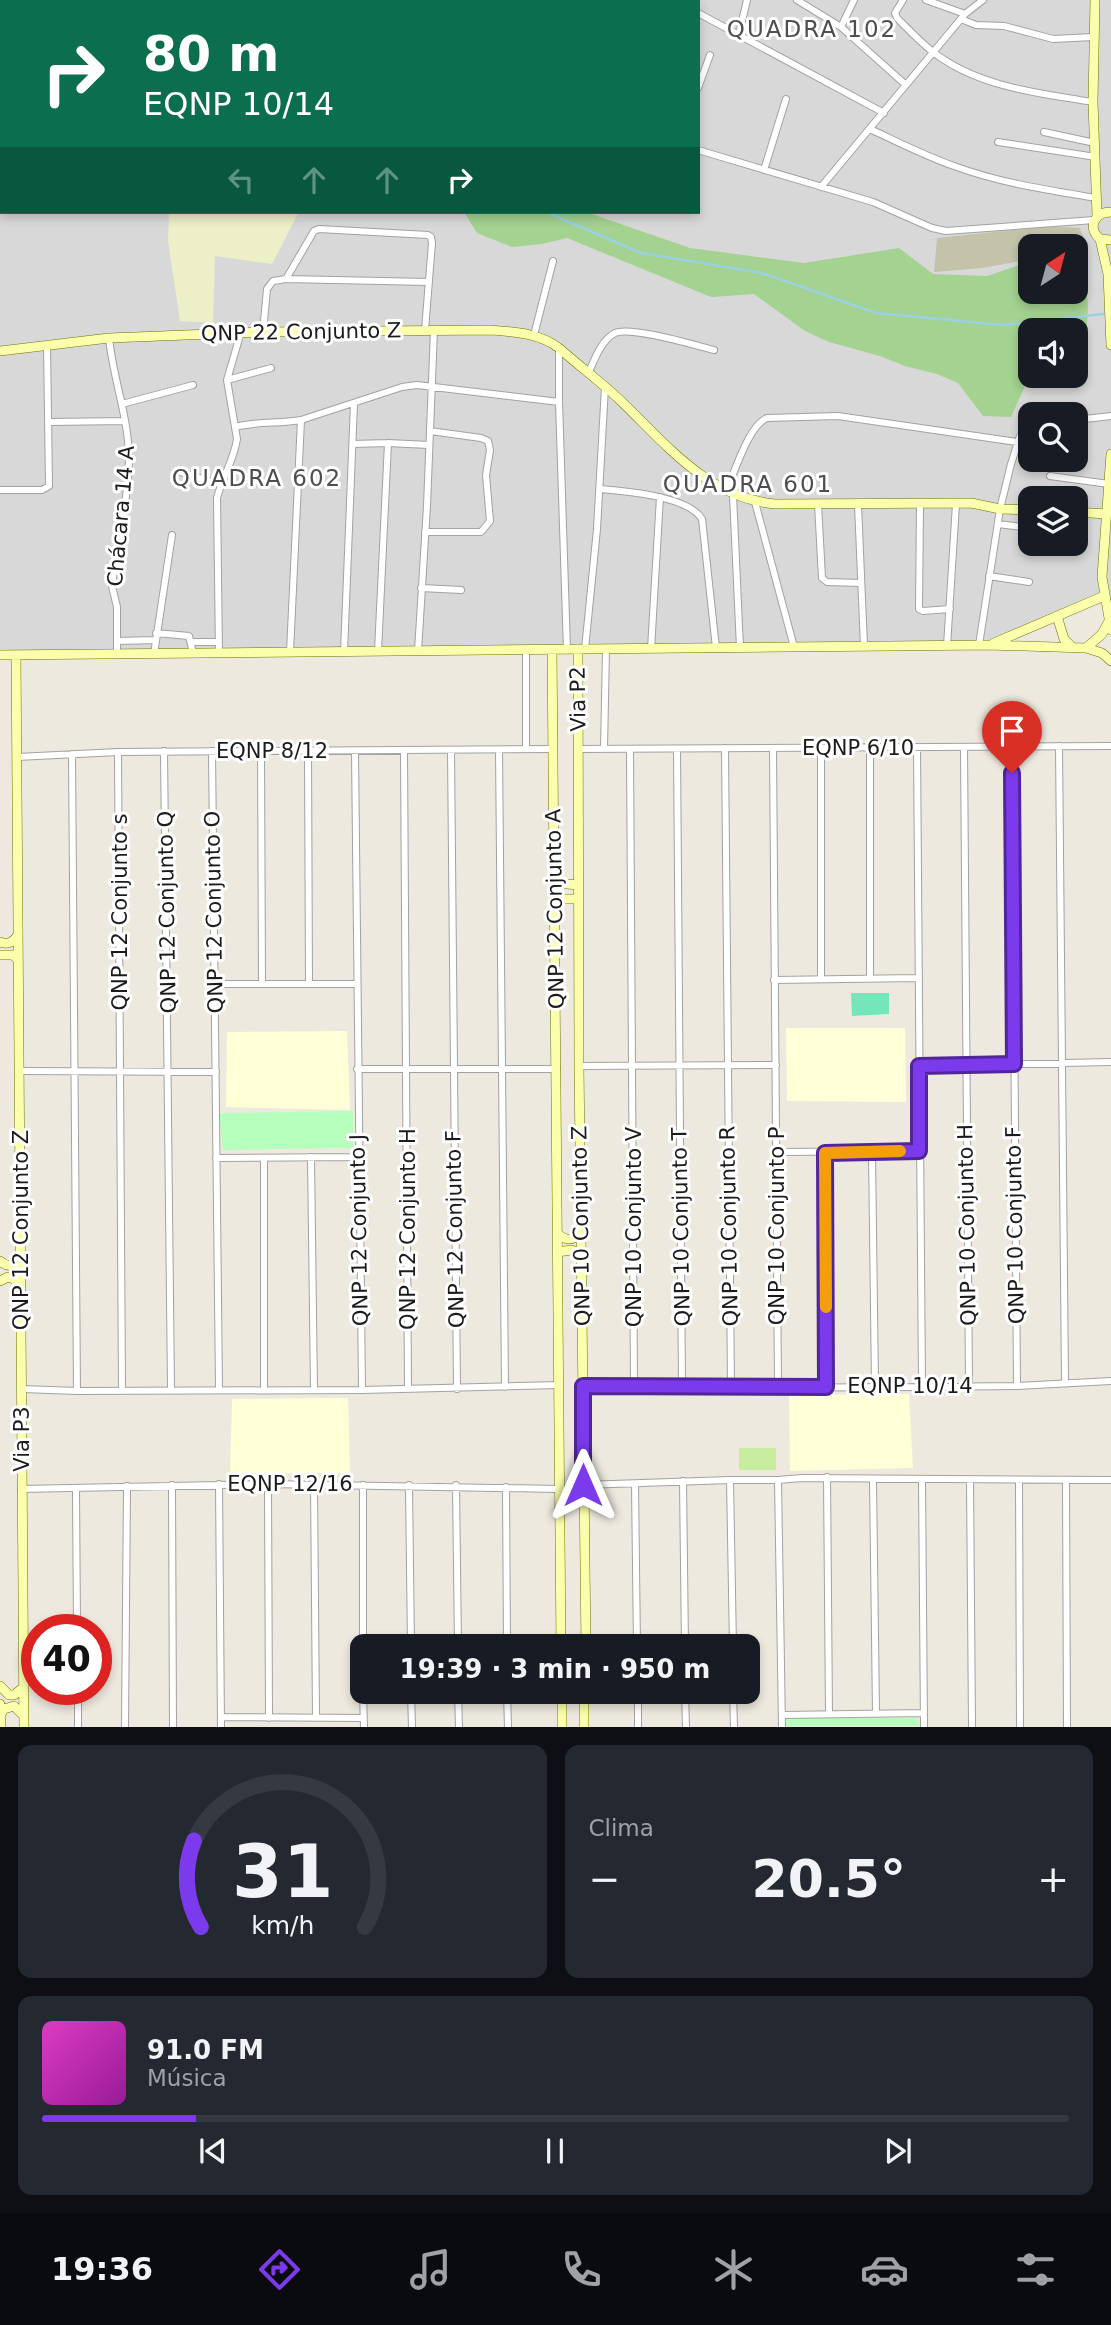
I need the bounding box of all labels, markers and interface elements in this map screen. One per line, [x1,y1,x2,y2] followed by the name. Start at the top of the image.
[727,16,897,42] district label: QUADRA 102
[143,26,279,83] text: 80 m
[28,28,119,119] icon: right
[143,85,334,123] text: EQNP 10/14
[222,161,260,199] icon: left
[295,161,333,199] icon: ahead
[368,161,406,199] icon: ahead
[441,161,479,199] icon: right
[1018,234,1088,304] north arrow
[1018,234,1088,556] map controls
[201,318,401,346] street label: QNP 22 Conjunto Z
[1018,318,1088,388] button: sound
[1018,402,1088,472] button: search
[103,444,139,587] street label: Chácara 14 A
[172,465,342,491] district label: QUADRA 602
[663,471,833,497] district label: QUADRA 601
[1018,486,1088,556] button: layers
[565,666,591,732] street label: Via P2
[982,701,1042,773] pin
[993,712,1031,750] icon: arrive
[802,736,914,760] street label: EQNP 6/10
[216,739,328,763] street label: EQNP 8/12
[541,808,569,1009] street label: QNP 12 Conjunto A
[153,811,181,1013] street label: QNP 12 Conjunto Q
[200,811,228,1013] street label: QNP 12 Conjunto O
[108,814,132,1010] street label: QNP 12 Conjunto s
[953,1124,981,1326] street label: QNP 10 Conjunto H
[567,1126,595,1326] street label: QNP 10 Conjunto Z
[622,1126,646,1327] street label: QNP 10 Conjunto V
[715,1126,743,1326] street label: QNP 10 Conjunto R
[1001,1126,1029,1324] street label: QNP 10 Conjunto F
[667,1127,695,1327] street label: QNP 10 Conjunto T
[765,1127,789,1325] street label: QNP 10 Conjunto P
[396,1128,420,1330] street label: QNP 12 Conjunto H
[9,1130,33,1330] street label: QNP 12 Conjunto Z
[441,1130,469,1328] street label: QNP 12 Conjunto F
[345,1134,373,1326] street label: QNP 12 Conjunto J
[847,1374,973,1398] street label: EQNP 10/14
[10,1406,34,1472] street label: Via P3
[546,1448,620,1522] position arrow
[227,1472,353,1496] street label: EQNP 12/16
[21,1614,112,1705] speed limit sign: 40
[400,1654,710,1684] text: 19:39 · 3 min · 950 m
[589,1815,654,1841] text: Clima
[232,1830,333,1915] text: 31
[752,1849,906,1909] text: 20.5°
[589,1857,620,1901] text: −
[1037,1857,1069,1901] text: +
[251,1911,314,1940] text: km/h
[147,2035,264,2065] text: 91.0 FM
[147,2065,227,2091] text: Música
[194,2132,232,2170] icon: previous
[536,2132,574,2170] icon: pause
[879,2132,917,2170] icon: next
[255,2245,304,2294] icon: directions
[406,2245,455,2294] icon: music
[557,2245,606,2294] icon: phone
[709,2245,758,2294] icon: climate
[860,2245,909,2294] icon: car
[1011,2245,1060,2294] icon: filters
[51,2250,153,2288] text: 19:36

